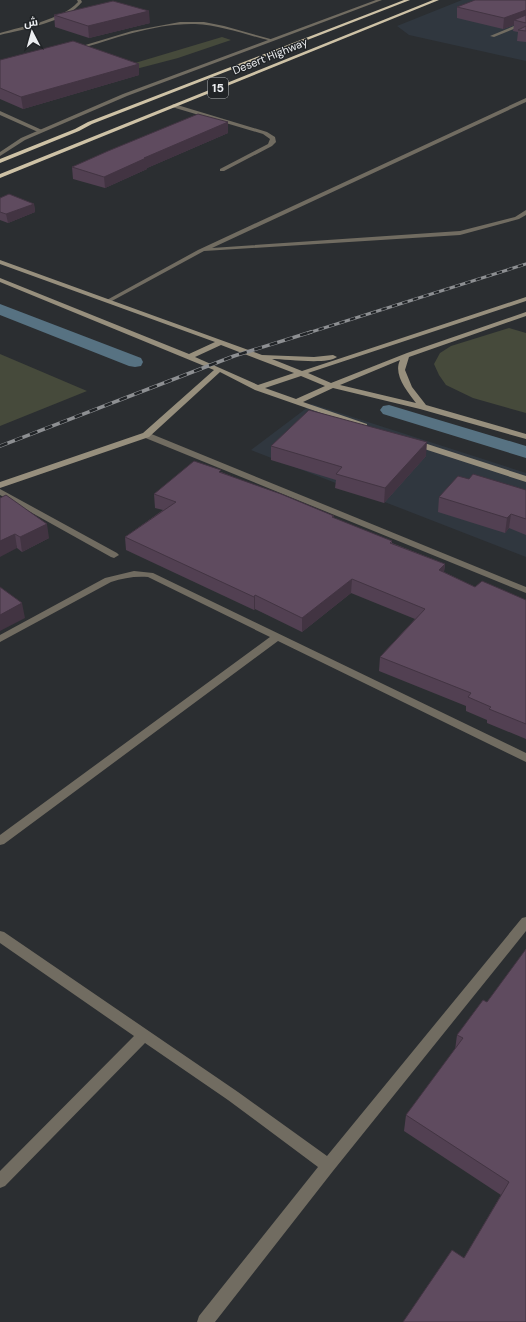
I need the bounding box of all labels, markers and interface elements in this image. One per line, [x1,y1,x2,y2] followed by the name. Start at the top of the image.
[12,12,52,52] north arrow
[23,14,39,30] text: ش
[230,35,310,77] street label: Desert Highway
[208,78,228,98] road number: 15

